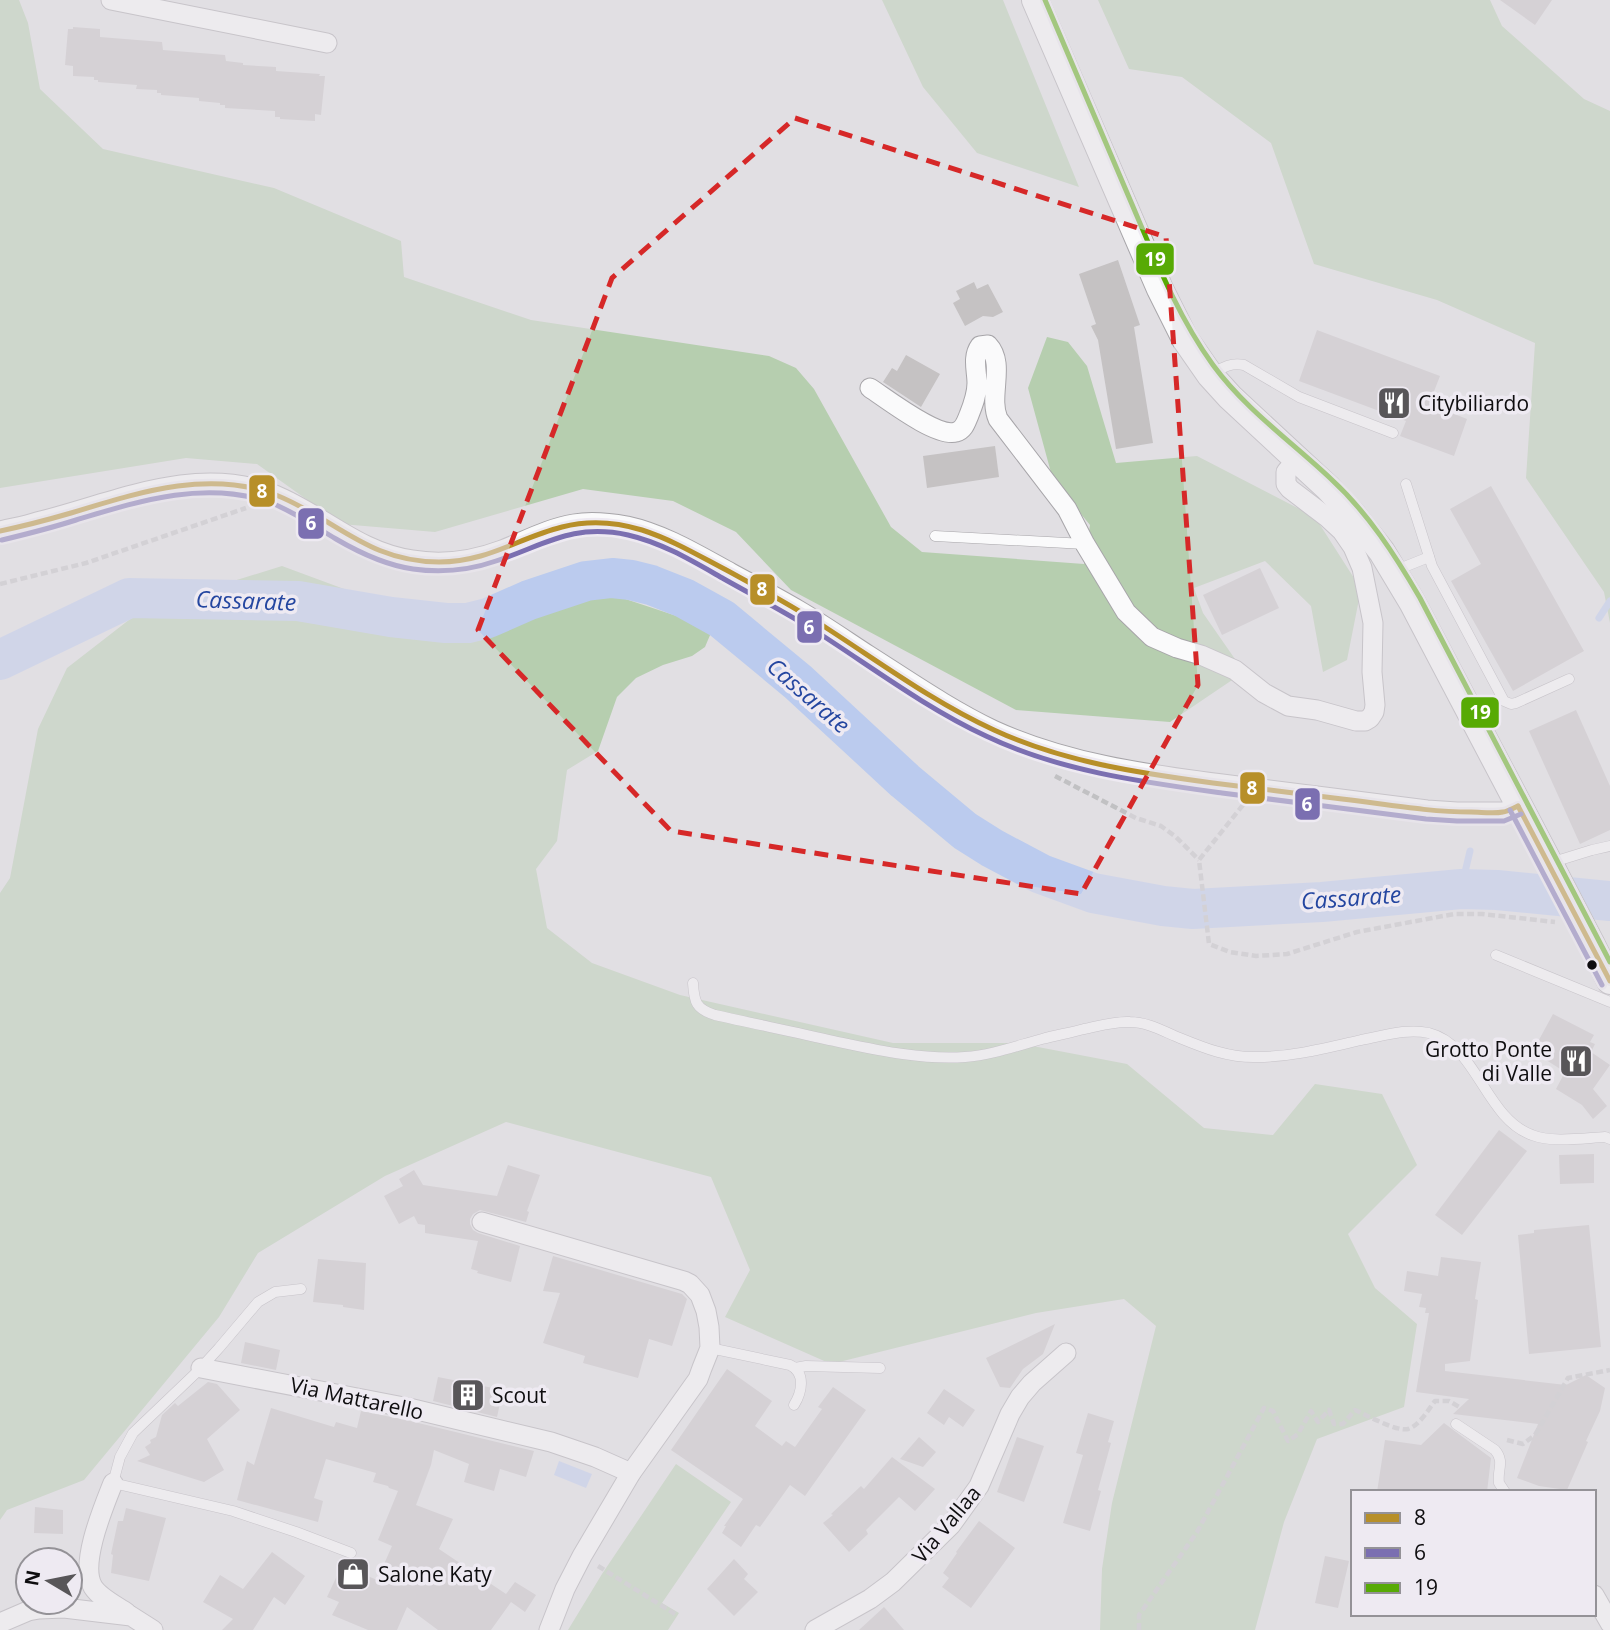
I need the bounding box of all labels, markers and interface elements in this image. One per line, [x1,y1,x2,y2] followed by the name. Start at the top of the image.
[1135,242,1175,276] line badge: 19
[1144,246,1166,272] text: 19
[1375,384,1413,422] restaurant icon: Citybiliardo
[1418,389,1529,417] place label: Citybiliardo
[248,474,276,508] line badge: 8
[257,478,268,504] text: 8
[297,507,325,540] line badge: 6
[306,510,317,536] text: 6
[749,573,776,606] line badge: 8
[757,576,768,602] text: 8
[195,582,297,618] water label: Cassarate
[796,610,823,644] line badge: 6
[804,614,815,640] text: 6
[761,650,857,740] water label: Cassarate
[1460,696,1500,729] line badge: 19
[1469,699,1491,725] text: 19
[1239,771,1266,805] line badge: 8
[1247,775,1258,801] text: 8
[1294,787,1321,821] line badge: 6
[1302,791,1313,817] text: 6
[1300,878,1402,916] water label: Cassarate
[1585,958,1599,972] unlabelled marker
[1425,1035,1552,1087] place label: Grotto Ponte di Valle
[1557,1042,1595,1080] restaurant icon: Grotto Ponte di Valle
[288,1370,426,1426] street label: Via Mattarello
[449,1376,487,1414] building icon: Scout
[492,1381,547,1409] place label: Scout
[905,1479,987,1569] street label: Via Vallaa
[1351,1490,1596,1616] legend
[1414,1503,1426,1531] text: 8
[1414,1538,1426,1566] text: 6
[14,1546,84,1616] north arrow
[334,1555,372,1593] shop icon: Salone Katy
[378,1560,492,1588] place label: Salone Katy
[18,1568,46,1588] text: N
[1414,1573,1438,1601] text: 19

